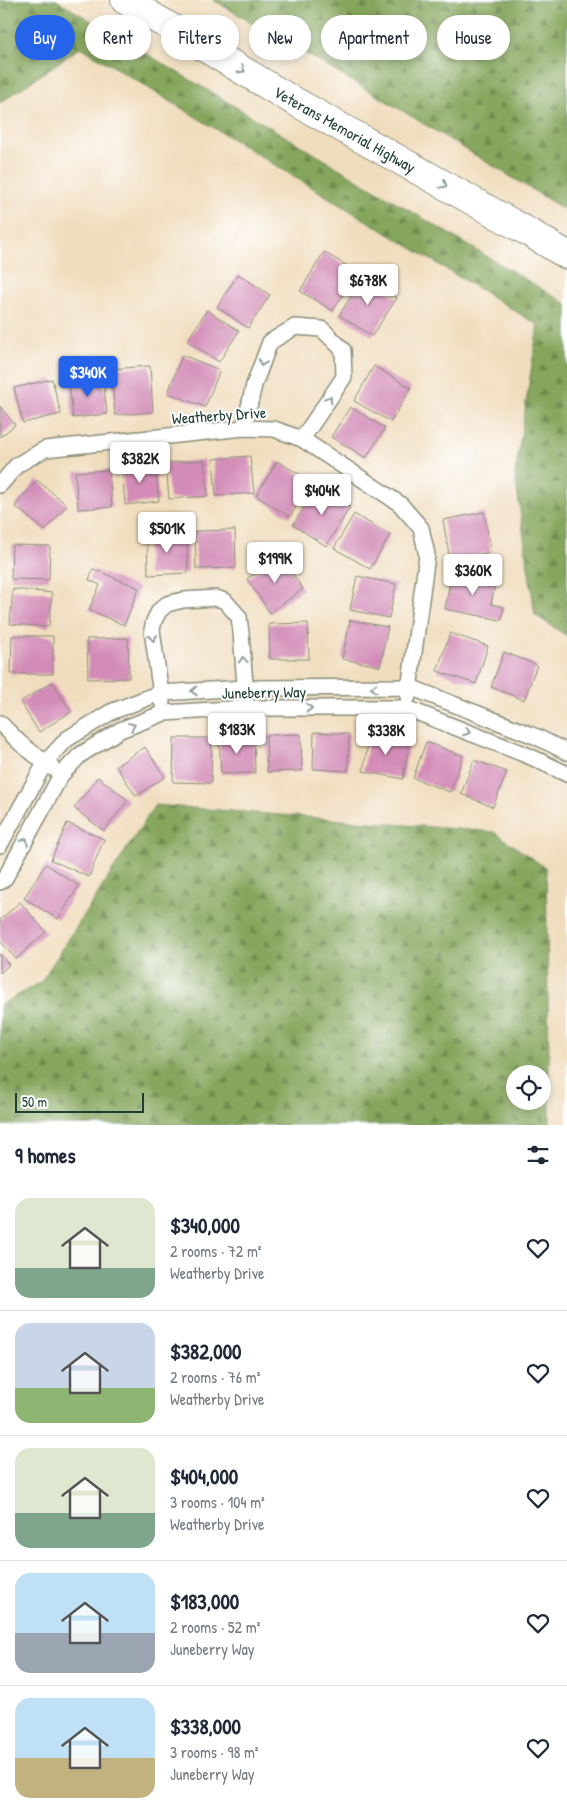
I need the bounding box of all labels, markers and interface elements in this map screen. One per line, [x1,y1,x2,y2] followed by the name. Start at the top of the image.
[15,15,75,60] chip: Buy
[85,15,151,60] chip: Rent
[161,15,239,60] chip: Filters
[249,15,311,60] chip: New
[321,15,427,60] chip: Apartment
[437,15,510,60] chip: House
[236,64,245,74] one-way arrow
[270,81,420,178] street label: Veterans Memorial Highway
[439,178,448,188] one-way arrow
[333,264,403,306] pin: $678K
[349,269,387,291] text: $678K
[53,356,123,398] pin: $340K
[258,359,268,367] one-way arrow
[70,361,106,383] text: $340K
[323,395,332,405] one-way arrow
[171,401,267,429] street label: Weatherby Drive
[105,442,175,484] pin: $382K
[121,447,159,469] text: $382K
[287,474,357,516] pin: $404K
[304,479,340,501] text: $404K
[132,512,202,554] pin: $501K
[149,517,185,539] text: $501K
[240,542,310,584] pin: $199K
[258,547,292,569] text: $199K
[438,554,508,596] pin: $360K
[454,559,492,581] text: $360K
[147,635,158,643] one-way arrow
[238,655,249,663] one-way arrow
[222,680,307,704] street label: Juneberry Way
[370,683,378,693] one-way arrow
[190,685,198,696] one-way arrow
[306,703,314,713] one-way arrow
[202,712,272,755] pin: $183K
[351,714,421,756] pin: $338K
[219,718,255,740] text: $183K
[367,719,405,741] text: $338K
[127,721,136,732] one-way arrow
[463,726,471,736] one-way arrow
[19,837,29,846] one-way arrow
[506,1065,551,1110] map controls
[506,1065,551,1110] button: locate
[15,1090,144,1113] scale bar
[22,1092,47,1111] text: 50 m
[15,1141,76,1170] text: 9 homes
[524,1141,552,1169] icon: filters
[170,1211,240,1240] text: $340,000
[55,1218,115,1278] icon: home
[524,1234,552,1262] icon: heart
[170,1240,261,1262] text: 2 rooms · 72 m²
[170,1262,264,1284] text: Weatherby Drive
[170,1337,241,1366] text: $382,000
[55,1343,115,1403] icon: home
[524,1359,552,1387] icon: heart
[170,1366,260,1388] text: 2 rooms · 76 m²
[170,1388,264,1410] text: Weatherby Drive
[170,1462,238,1491] text: $404,000
[55,1468,115,1528] icon: home
[524,1484,552,1512] icon: heart
[170,1491,265,1513] text: 3 rooms · 104 m²
[170,1513,264,1535] text: Weatherby Drive
[170,1587,239,1616] text: $183,000
[55,1593,115,1653] icon: home
[524,1609,552,1637] icon: heart
[170,1616,260,1638] text: 2 rooms · 52 m²
[170,1638,255,1660] text: Juneberry Way
[170,1712,241,1741] text: $338,000
[55,1718,115,1778] icon: home
[524,1734,552,1762] icon: heart
[170,1741,259,1763] text: 3 rooms · 98 m²
[170,1763,255,1785] text: Juneberry Way

